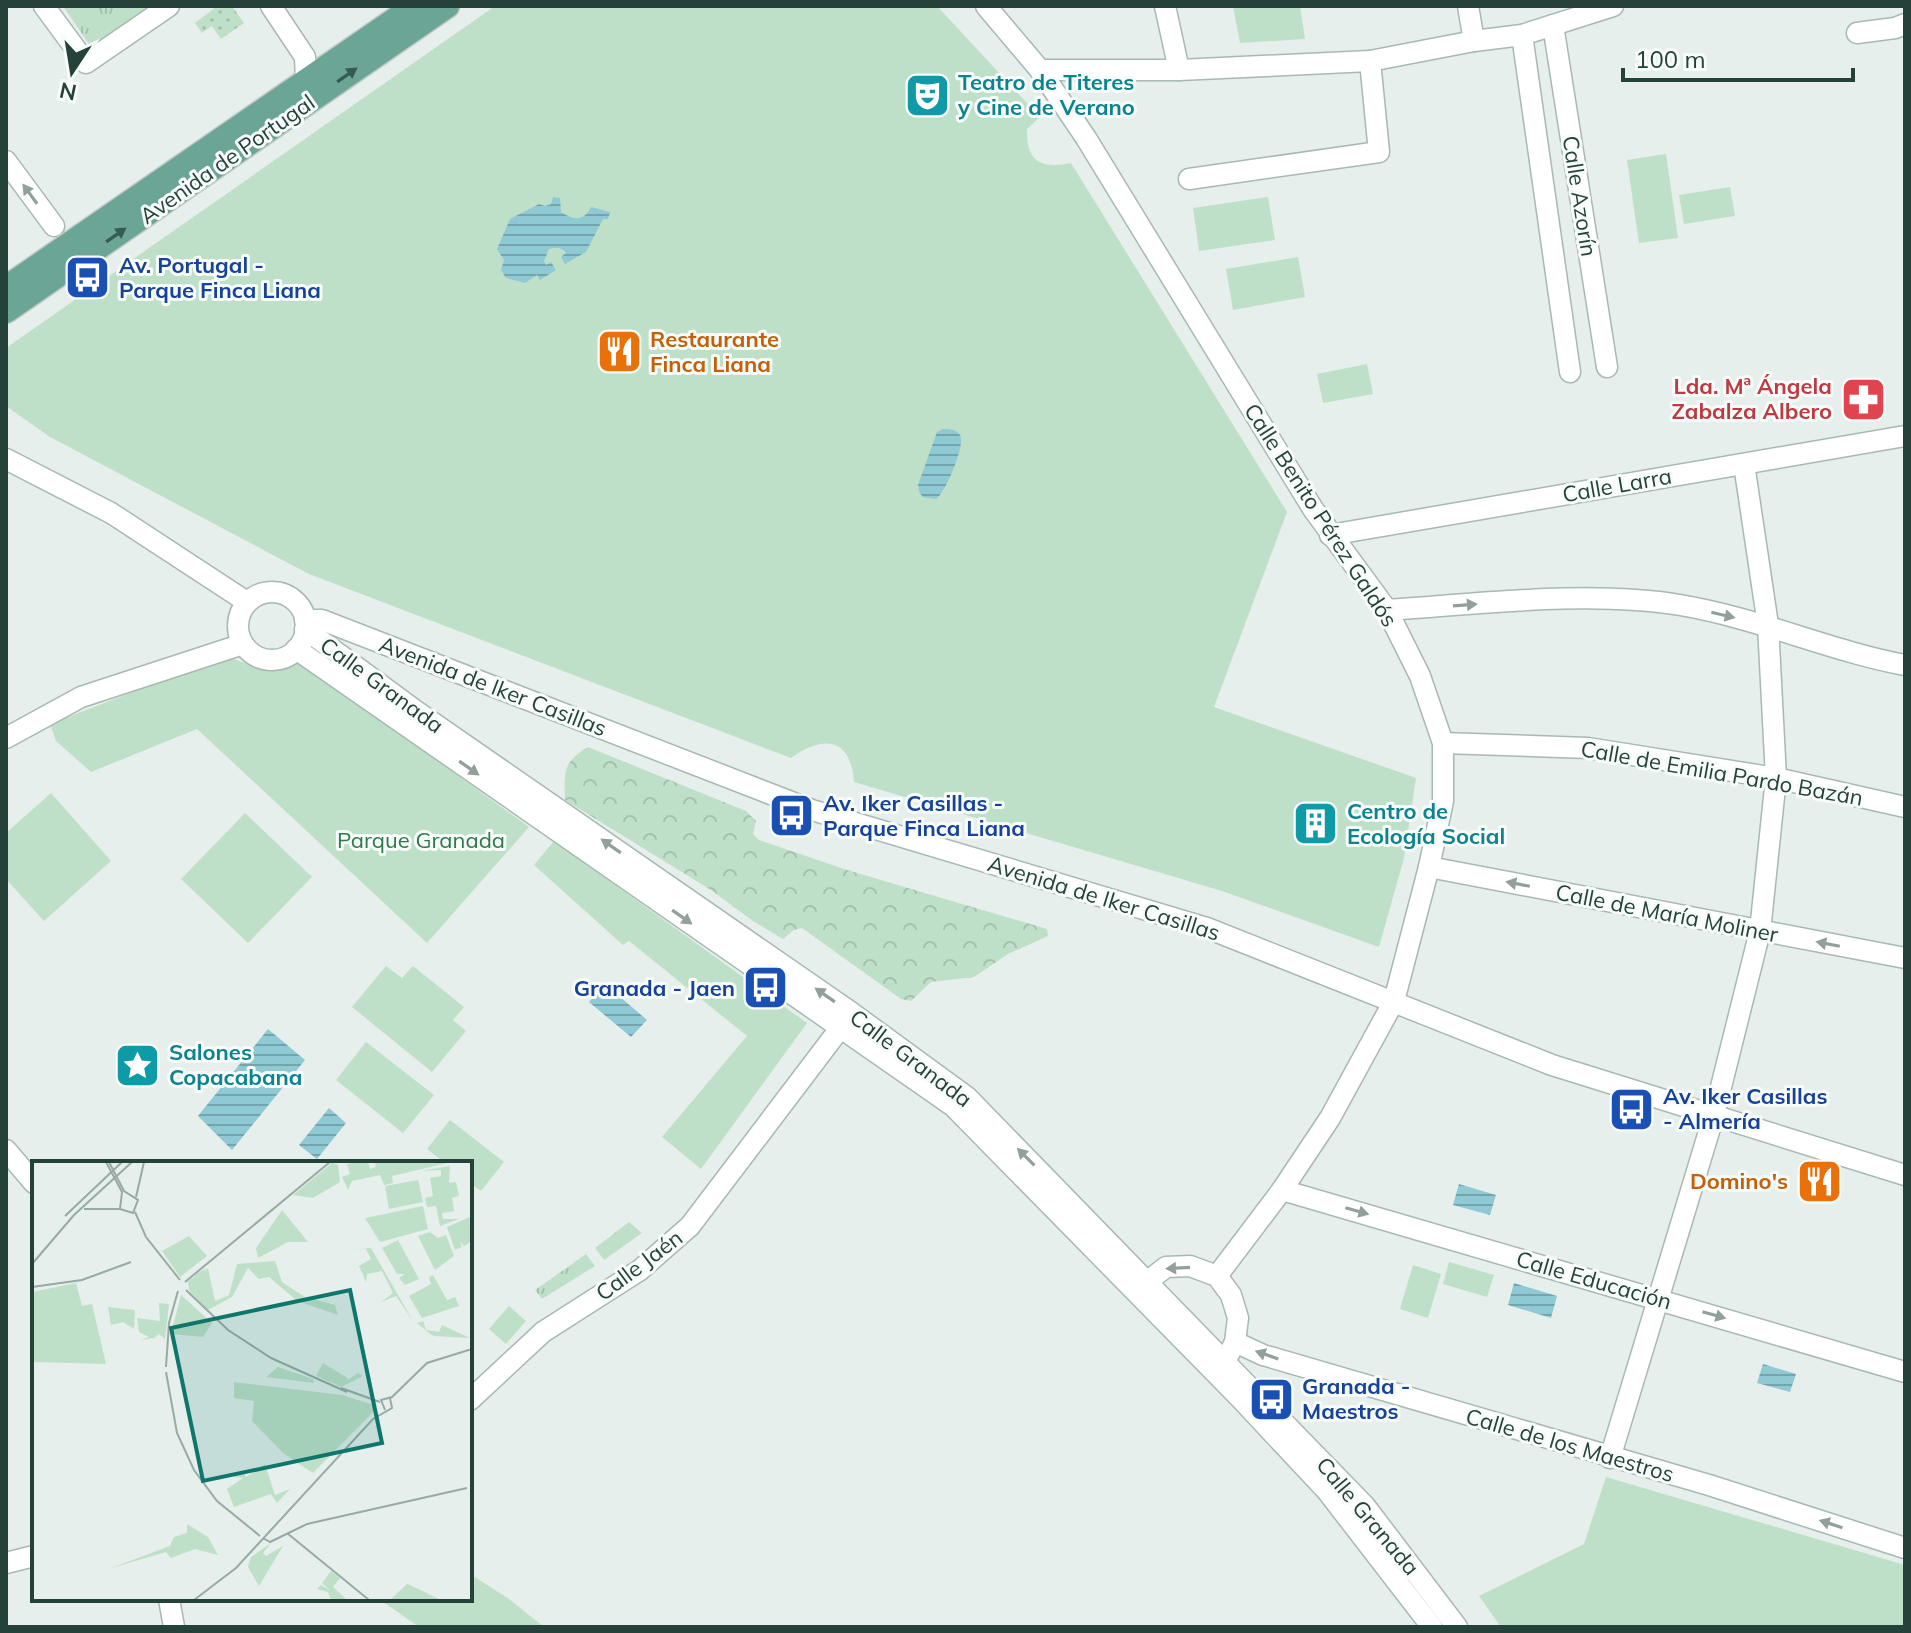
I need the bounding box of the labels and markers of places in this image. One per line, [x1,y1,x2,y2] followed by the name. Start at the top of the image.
[957,68,1135,121] place label: Teatro de Titeres y Cine de Verano
[903,71,951,119] theatre icon: Teatro de Titeres y Cine de Verano
[119,251,321,304] place label: Av. Portugal - Parque Finca Liana
[64,254,112,302] bus stop icon: Av. Portugal - Parque Finca Liana
[650,325,779,378] place label: Restaurante Finca Liana
[595,328,643,376] restaurant icon: Restaurante Finca Liana
[1672,372,1832,425] place label: Lda. Mª Ángela Zabalza Albero
[1839,375,1887,423] pharmacy icon: Lda. Mª Ángela Zabalza Albero
[823,789,1025,842] place label: Av. Iker Casillas - Parque Finca Liana
[768,792,816,840] bus stop icon: Av. Iker Casillas - Parque Finca Liana
[1347,797,1505,850] place label: Centro de Ecología Social
[1292,800,1340,848] building icon: Centro de Ecología Social
[742,964,790,1012] bus stop icon: Granada - Jaen
[574,974,735,1002] place label: Granada - Jaen
[169,1038,302,1091] place label: Salones Copacabana
[114,1041,162,1089] place icon: Salones Copacabana
[1663,1082,1827,1135] place label: Av. Iker Casillas - Almería
[1608,1085,1656,1133] bus stop icon: Av. Iker Casillas - Almería
[1795,1157,1843,1205] restaurant icon: Domino's
[1690,1167,1788,1195] place label: Domino's
[1302,1372,1410,1425] place label: Granada - Maestros
[1247,1375,1295,1423] bus stop icon: Granada - Maestros

